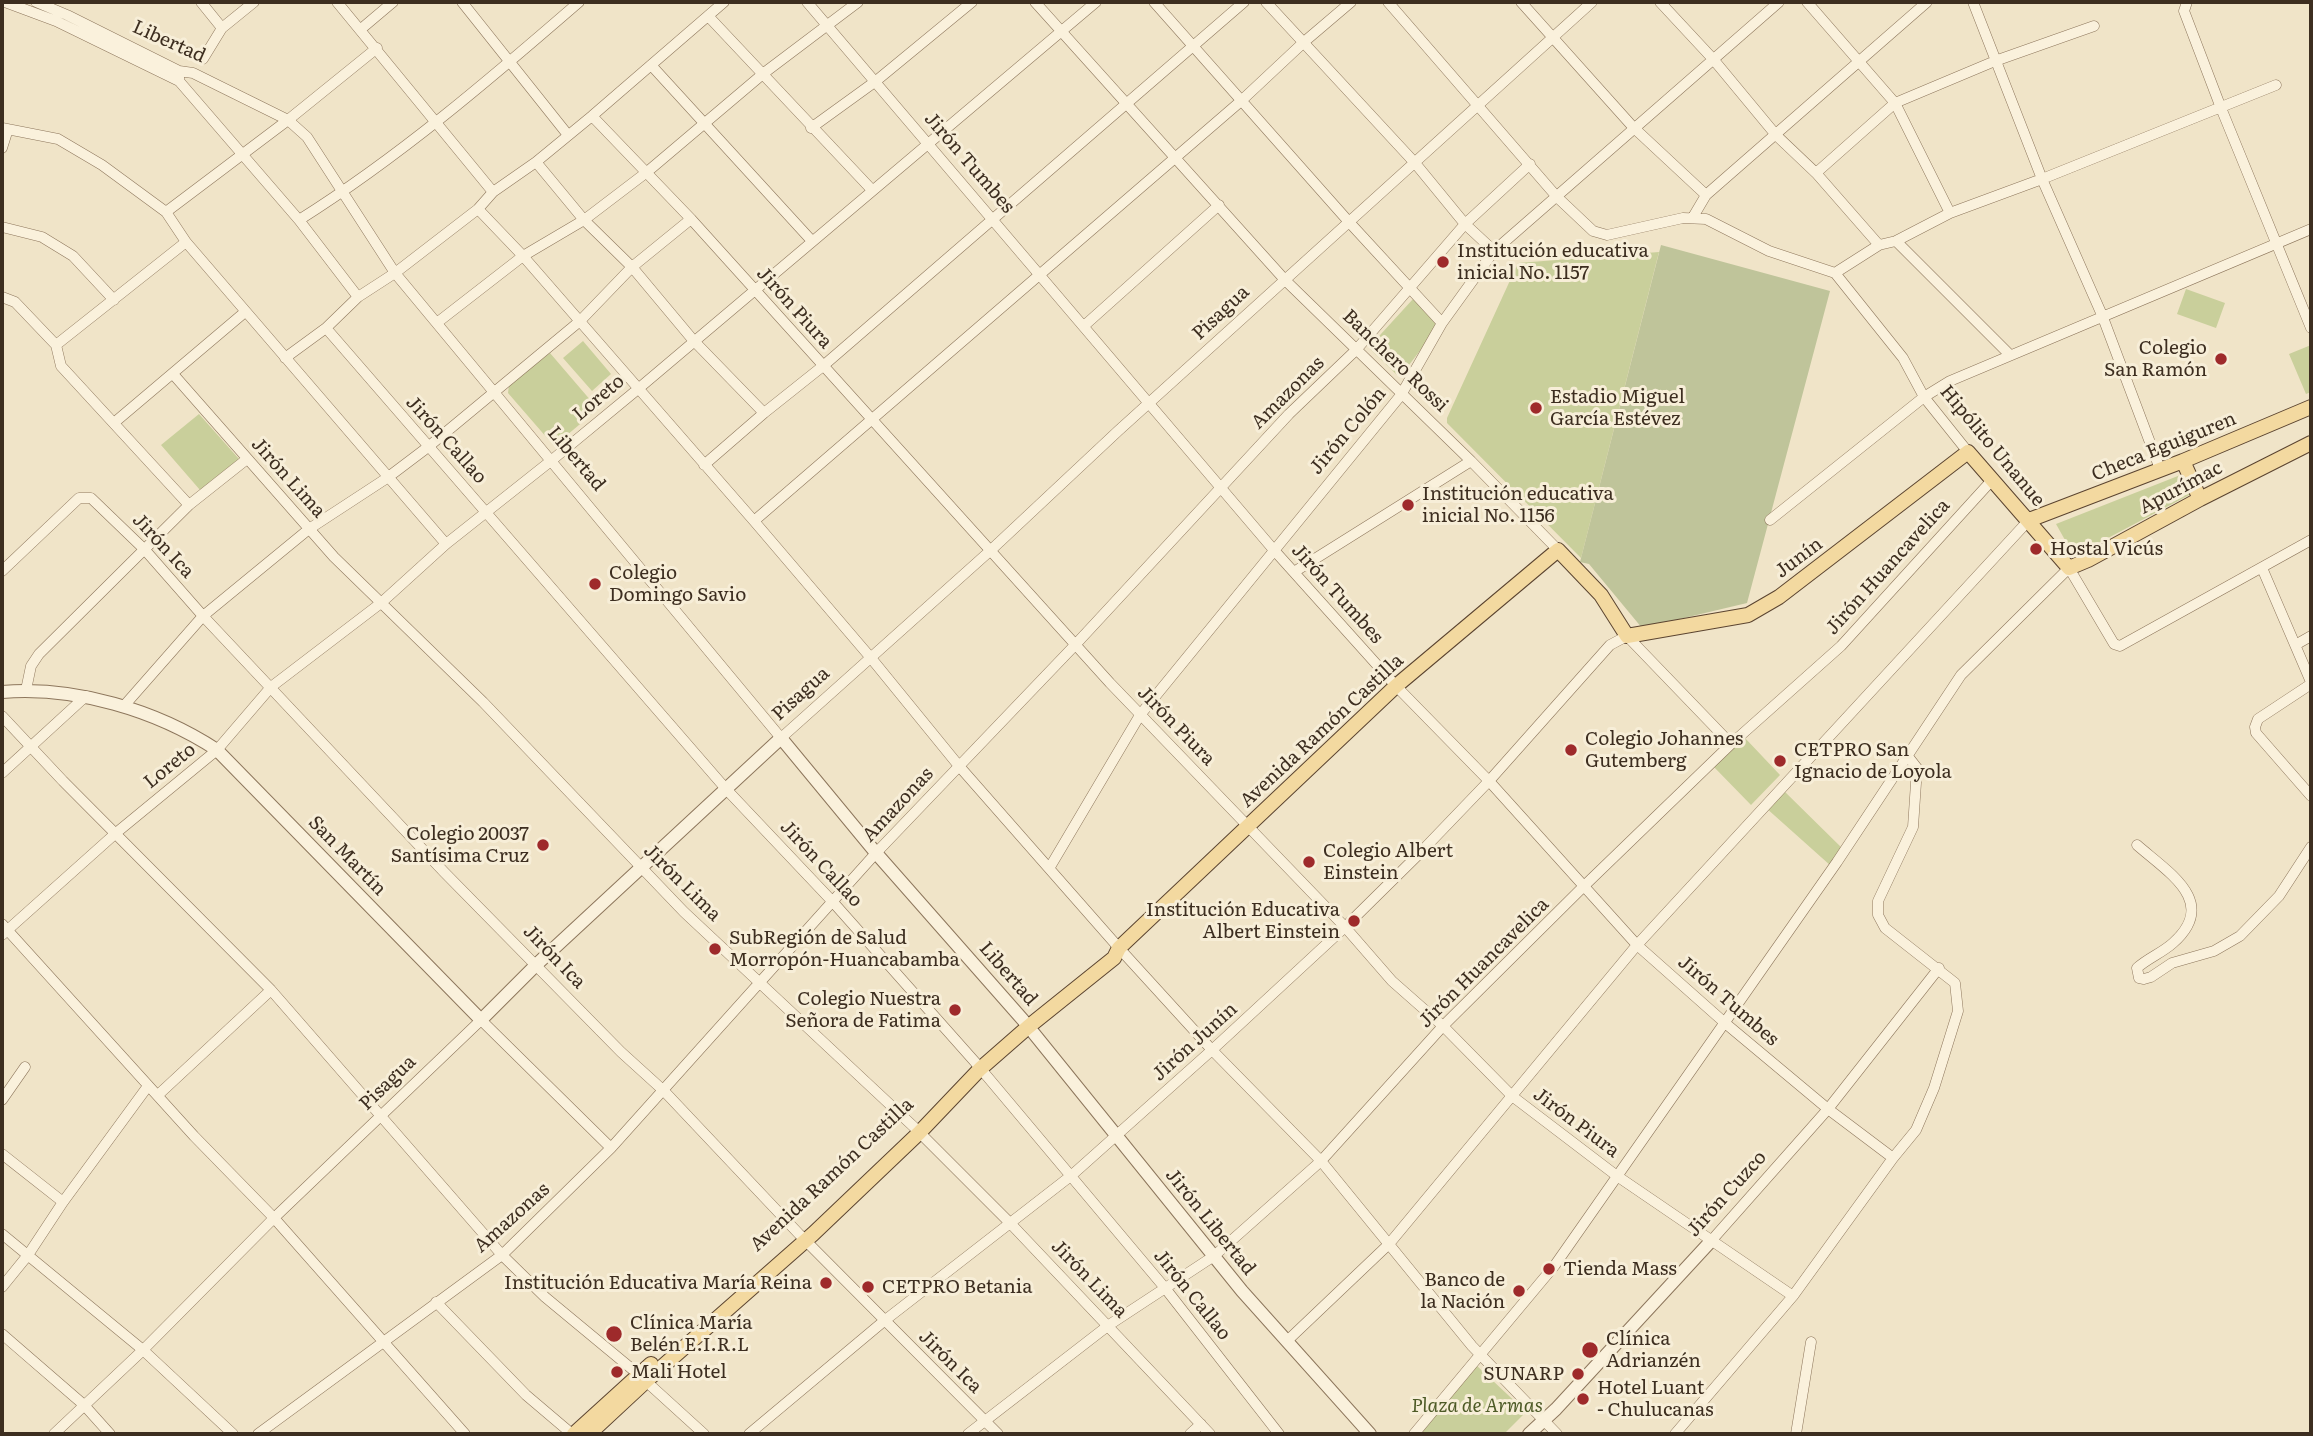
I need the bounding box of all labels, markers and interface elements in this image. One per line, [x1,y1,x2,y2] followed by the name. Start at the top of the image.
[129,16,209,68] street label: Libertad
[919,108,1019,218] street label: Jirón Tumbes
[1457,240,1649,284] place label: Institución educativa inicial No. 1157
[1435,254,1451,270] marker: Institución educativa inicial No. 1157
[751,262,837,354] street label: Jirón Piura
[1188,281,1254,345] street label: Pisagua
[1338,305,1452,417] street label: Banchero Rossi
[2104,337,2207,381] place label: Colegio San Ramón
[2213,351,2229,367] marker: Colegio San Ramón
[1247,352,1329,434] street label: Amazonas
[569,370,629,426] street label: Loreto
[1935,381,2049,511] street label: Hipólito Unanue
[1305,383,1391,479] street label: Jirón Colón
[1550,386,1685,430] place label: Estadio Miguel García Estévez
[401,391,491,489] street label: Jirón Callao
[1528,400,1544,416] marker: Estadio Miguel García Estévez
[2088,408,2240,486] street label: Checa Eguiguren
[542,422,610,496] street label: Libertad
[246,433,330,523] street label: Jirón Lima
[2136,457,2226,519] street label: Apurímac
[1422,483,1614,527] place label: Institución educativa inicial No. 1156
[1821,494,1955,640] street label: Jirón Huancavelica
[1400,497,1416,513] marker: Institución educativa inicial No. 1156
[127,509,199,583] street label: Jirón Ica
[1771,533,1827,583] street label: Junín
[2050,538,2163,560] place label: Hostal Vicús
[1286,539,1388,649] street label: Jirón Tumbes
[2028,541,2044,557] marker: Hostal Vicús
[609,562,746,606] place label: Colegio Domingo Savio
[587,576,603,592] marker: Colegio Domingo Savio
[1236,649,1408,813] street label: Avenida Ramón Castilla
[768,662,834,726] street label: Pisagua
[1132,681,1220,771] street label: Jirón Piura
[1585,728,1743,772] place label: Colegio Johannes Gutemberg
[139,738,201,794] street label: Loreto
[1794,739,1952,783] place label: CETPRO San Ignacio de Loyola
[1563,742,1579,758] marker: Colegio Johannes Gutemberg
[1772,753,1788,769] marker: CETPRO San Ignacio de Loyola
[858,763,938,847] street label: Amazonas
[303,811,391,901] street label: San Martín
[775,816,867,912] street label: Jirón Callao
[391,823,529,867] place label: Colegio 20037 Santísima Cruz
[535,837,551,853] marker: Colegio 20037 Santísima Cruz
[639,840,725,926] street label: Jirón Lima
[1323,840,1453,884] place label: Colegio Albert Einstein
[1301,854,1317,870] marker: Colegio Albert Einstein
[1414,893,1554,1033] street label: Jirón Huancavelica
[1146,899,1340,943] place label: Institución Educativa Albert Einstein
[1346,913,1362,929] marker: Institución Educativa Albert Einstein
[518,920,590,994] street label: Jirón Ica
[729,927,960,971] place label: SubRegión de Salud Morropón-Huancabamba
[974,937,1042,1011] street label: Libertad
[707,941,723,957] marker: SubRegión de Salud Morropón-Huancabamba
[1673,951,1783,1051] street label: Jirón Tumbes
[785,988,941,1032] place label: Colegio Nuestra Señora de Fatima
[1148,998,1242,1086] street label: Jirón Junín
[947,1002,963,1018] marker: Colegio Nuestra Señora de Fatima
[355,1051,421,1115] street label: Pisagua
[1528,1083,1624,1163] street label: Jirón Piura
[746,1093,918,1257] street label: Avenida Ramón Castilla
[1682,1146,1772,1242] street label: Jirón Cuzco
[1160,1164,1260,1280] street label: Jirón Libertad
[470,1178,554,1258] street label: Amazonas
[1046,1235,1132,1323] street label: Jirón Lima
[1148,1245,1236,1345] street label: Jirón Callao
[1563,1258,1677,1280] place label: Tienda Mass
[1541,1261,1557,1277] marker: Tienda Mass
[1420,1269,1505,1313] place label: Banco de la Nación
[504,1272,812,1294] place label: Institución Educativa María Reina
[818,1275,834,1291] marker: Institución Educativa María Reina
[882,1276,1032,1298] place label: CETPRO Betania
[860,1279,876,1295] marker: CETPRO Betania
[1511,1283,1527,1299] marker: Banco de la Nación
[630,1312,752,1356] place label: Clínica María Belén E.I.R.L
[604,1324,624,1344] marker: Clínica María Belén E.I.R.L
[914,1326,986,1398] street label: Jirón Ica
[1606,1328,1701,1372] place label: Clínica Adrianzén
[1580,1340,1600,1360] marker: Clínica Adrianzén
[631,1361,727,1383] place label: Mali Hotel
[1483,1363,1564,1385] place label: SUNARP
[609,1364,625,1380] marker: Mali Hotel
[1570,1366,1586,1382] marker: SUNARP
[1597,1377,1714,1421] place label: Hotel Luant - Chulucanas
[1575,1391,1591,1407] marker: Hotel Luant - Chulucanas
[1411,1395,1543,1417] park label: Plaza de Armas

